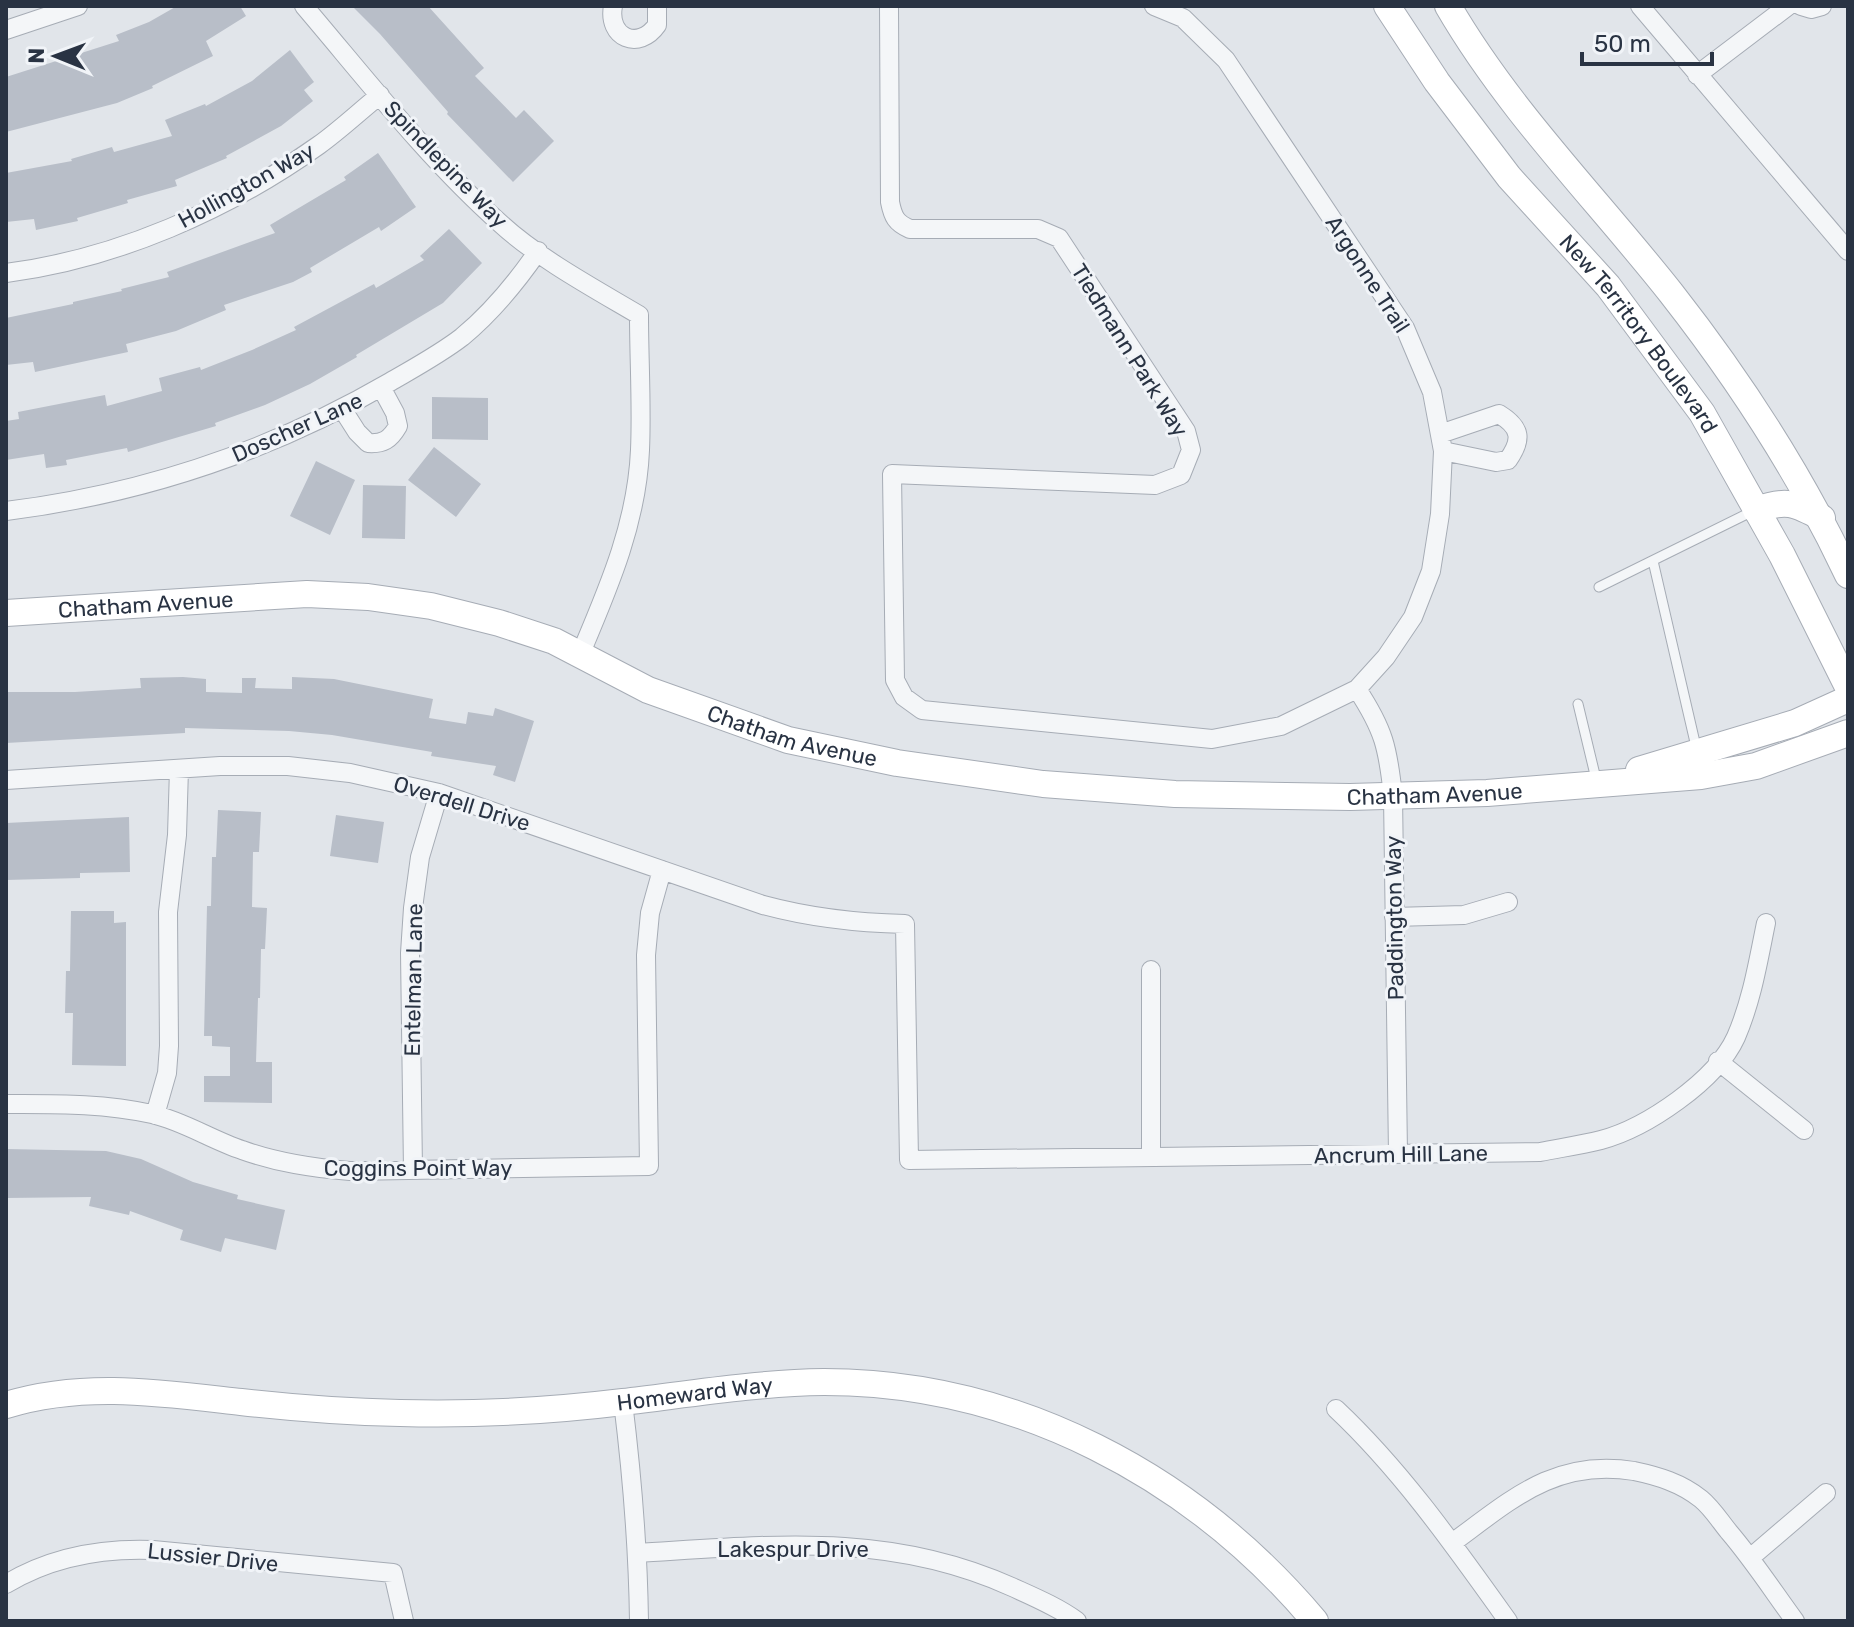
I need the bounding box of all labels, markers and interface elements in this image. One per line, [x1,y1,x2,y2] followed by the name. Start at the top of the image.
[16,16,96,96] north arrow
[1582,16,1712,66] scale bar
[1594,30,1651,58] text: 50 m
[23,48,50,64] text: N
[378,95,513,234] street label: Spindlepine Way
[173,137,319,234] street label: Hollington Way
[1320,211,1416,338] street label: Argonne Trail
[1554,229,1723,438] street label: New Territory Boulevard
[1065,259,1194,442] street label: Tiedmann Park Way
[228,387,367,468] street label: Doscher Lane
[57,586,234,624] street label: Chatham Avenue
[703,699,880,772] street label: Chatham Avenue
[390,770,533,837] street label: Overdell Drive
[1346,777,1524,811] street label: Chatham Avenue
[1380,835,1409,1001] street label: Paddington Way
[399,903,428,1057] street label: Entelman Lane
[1314,1139,1488,1170] street label: Ancrum Hill Lane
[324,1155,512,1182] street label: Coggins Point Way
[615,1372,774,1417] street label: Homeward Way
[717,1536,869,1563] street label: Lakespur Drive
[146,1537,280,1578] street label: Lussier Drive

